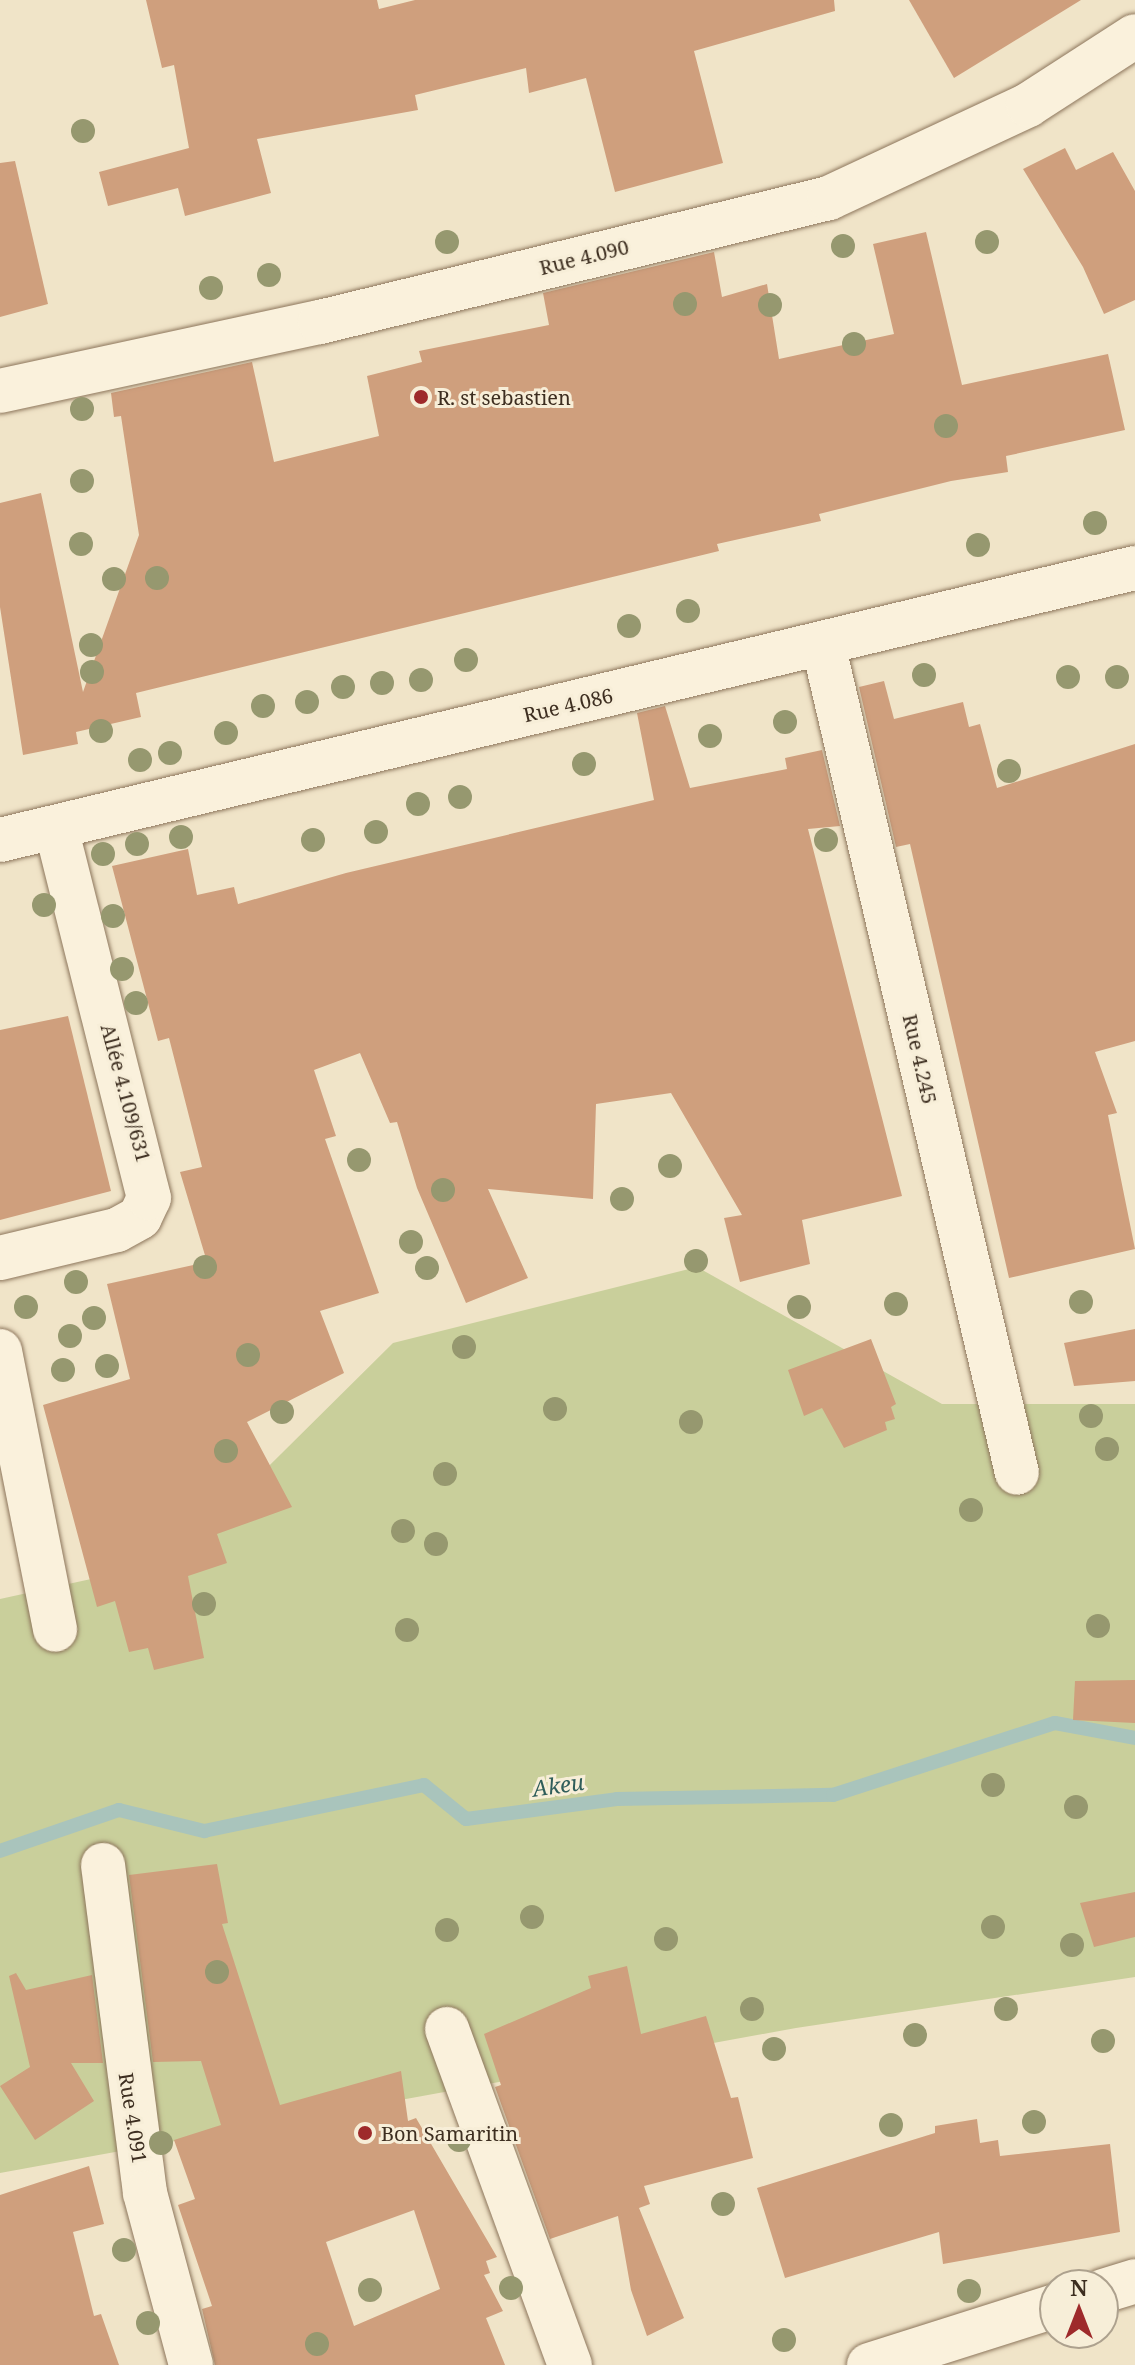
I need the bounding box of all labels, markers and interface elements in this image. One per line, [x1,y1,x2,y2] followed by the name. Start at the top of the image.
[537,234,631,280] street label: Rue 4.090
[437,385,571,409] place label: R. st sebastien
[412,388,430,406] marker: R. st sebastien
[521,683,615,727] street label: Rue 4.086
[898,1012,942,1106] street label: Rue 4.245
[96,1021,156,1165] street label: Allée 4.109/631
[531,1768,585,1802] water label: Akeu
[114,2071,152,2165] street label: Rue 4.091
[381,2121,518,2145] place label: Bon Samaritin
[356,2124,374,2142] marker: Bon Samaritin
[1039,2269,1119,2349] north arrow
[1070,2272,1088,2302] text: N

